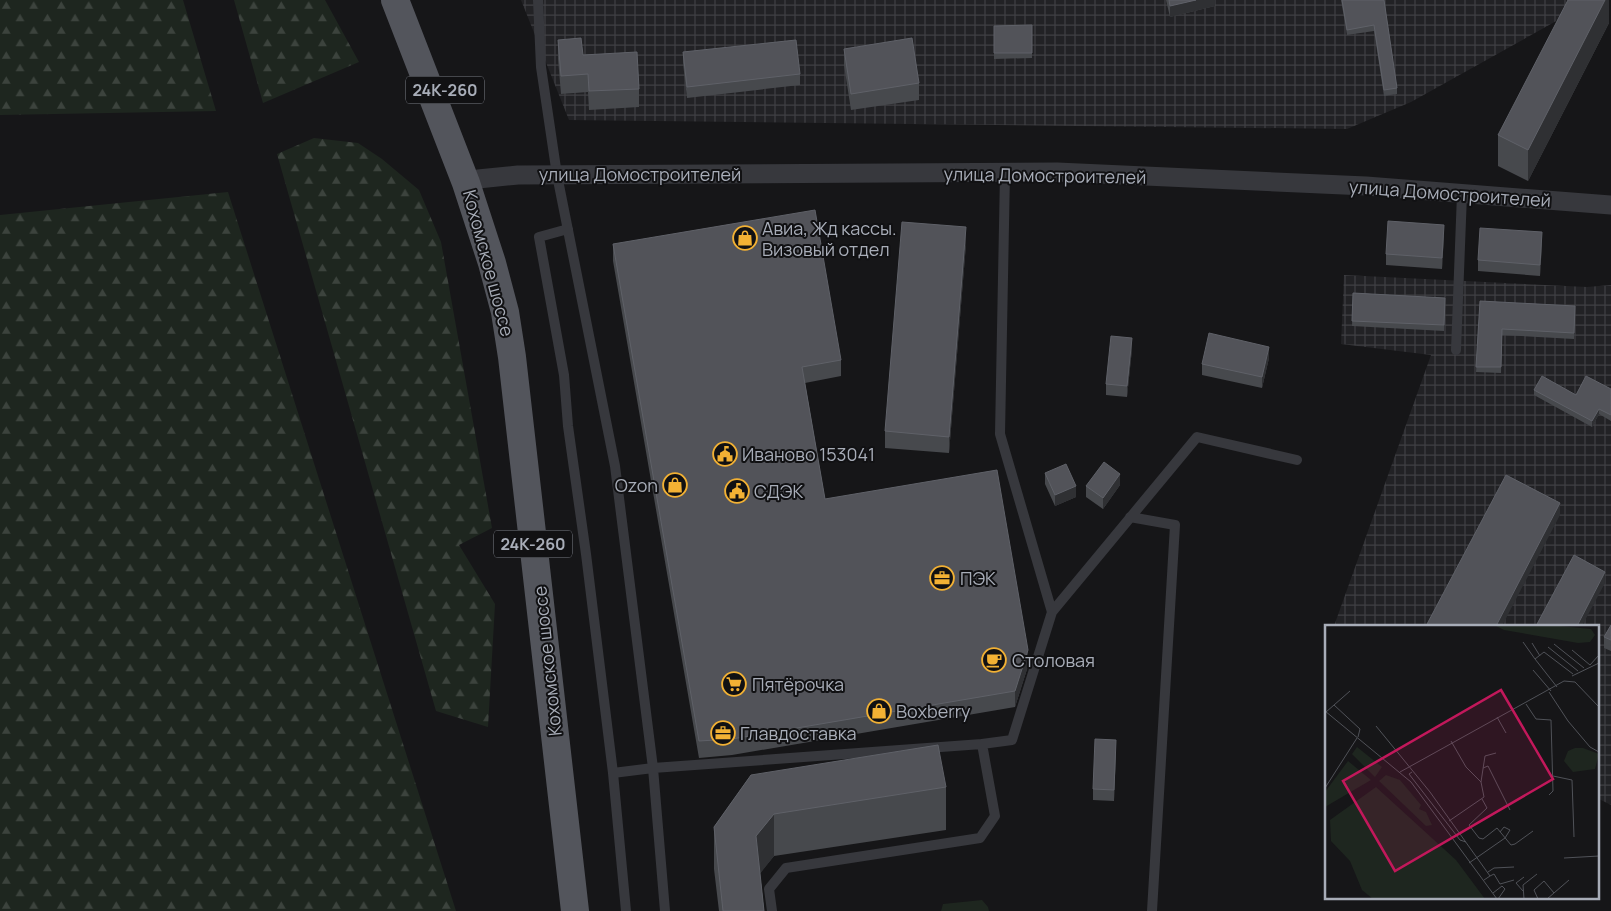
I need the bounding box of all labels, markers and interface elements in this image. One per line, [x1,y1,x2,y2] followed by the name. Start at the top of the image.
[406,76,484,104] road number: 24К-260
[943,161,1147,189] street label: улица Домостроителей
[539,162,741,186] street label: улица Домостроителей
[1348,174,1552,212] street label: улица Домостроителей
[458,187,520,339] street label: Кохомское шоссе
[762,216,897,261] place label: Авиа, Жд кассы. Визовый отдел
[732,225,758,251] shop icon: Авиа, Жд кассы. Визовый отдел
[712,441,738,467] public building icon: Иваново 153041
[742,442,875,466] place label: Иваново 153041
[662,472,688,498] shop icon: Ozon
[615,473,658,497] place label: Ozon
[724,478,750,504] public building icon: СДЭК
[754,479,803,503] place label: СДЭК
[494,530,572,558] road number: 24К-260
[929,565,955,591] office icon: ПЭК
[960,566,996,590] place label: ПЭК
[527,585,567,737] street label: Кохомское шоссе
[1325,625,1598,898] inset map
[981,647,1007,673] cafe icon: Столовая
[1012,648,1095,672] place label: Столовая
[721,671,747,697] supermarket icon: Пятёрочка
[752,672,844,696] place label: Пятёрочка
[866,698,892,724] shop icon: Boxberry
[896,699,971,723] place label: Boxberry
[710,720,736,746] office icon: Главдоставка
[740,721,857,745] place label: Главдоставка

